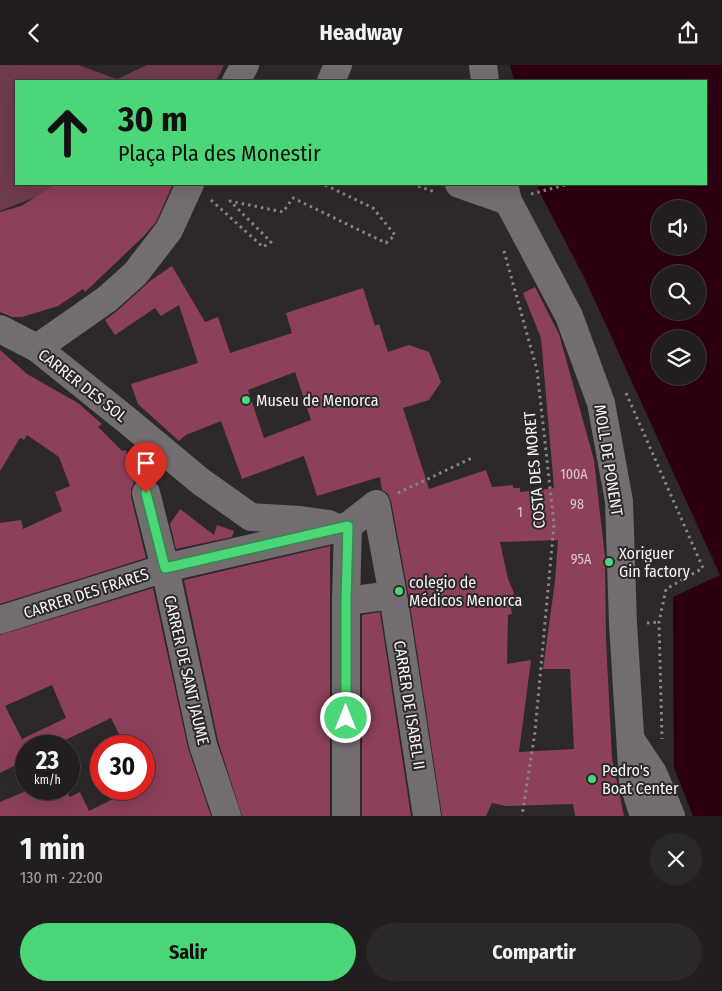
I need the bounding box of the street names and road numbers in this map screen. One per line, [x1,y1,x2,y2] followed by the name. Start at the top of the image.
[35,345,131,426] street label: CARRER DES SOL
[590,403,627,518] street label: MOLL DE PONENT
[520,410,549,529] street label: COSTA DES MORET
[21,564,151,623] street label: CARRER DES FRARES
[160,594,213,747] street label: CARRER DE SANT JAUME
[390,639,429,771] street label: CARRER DE ISABEL II

